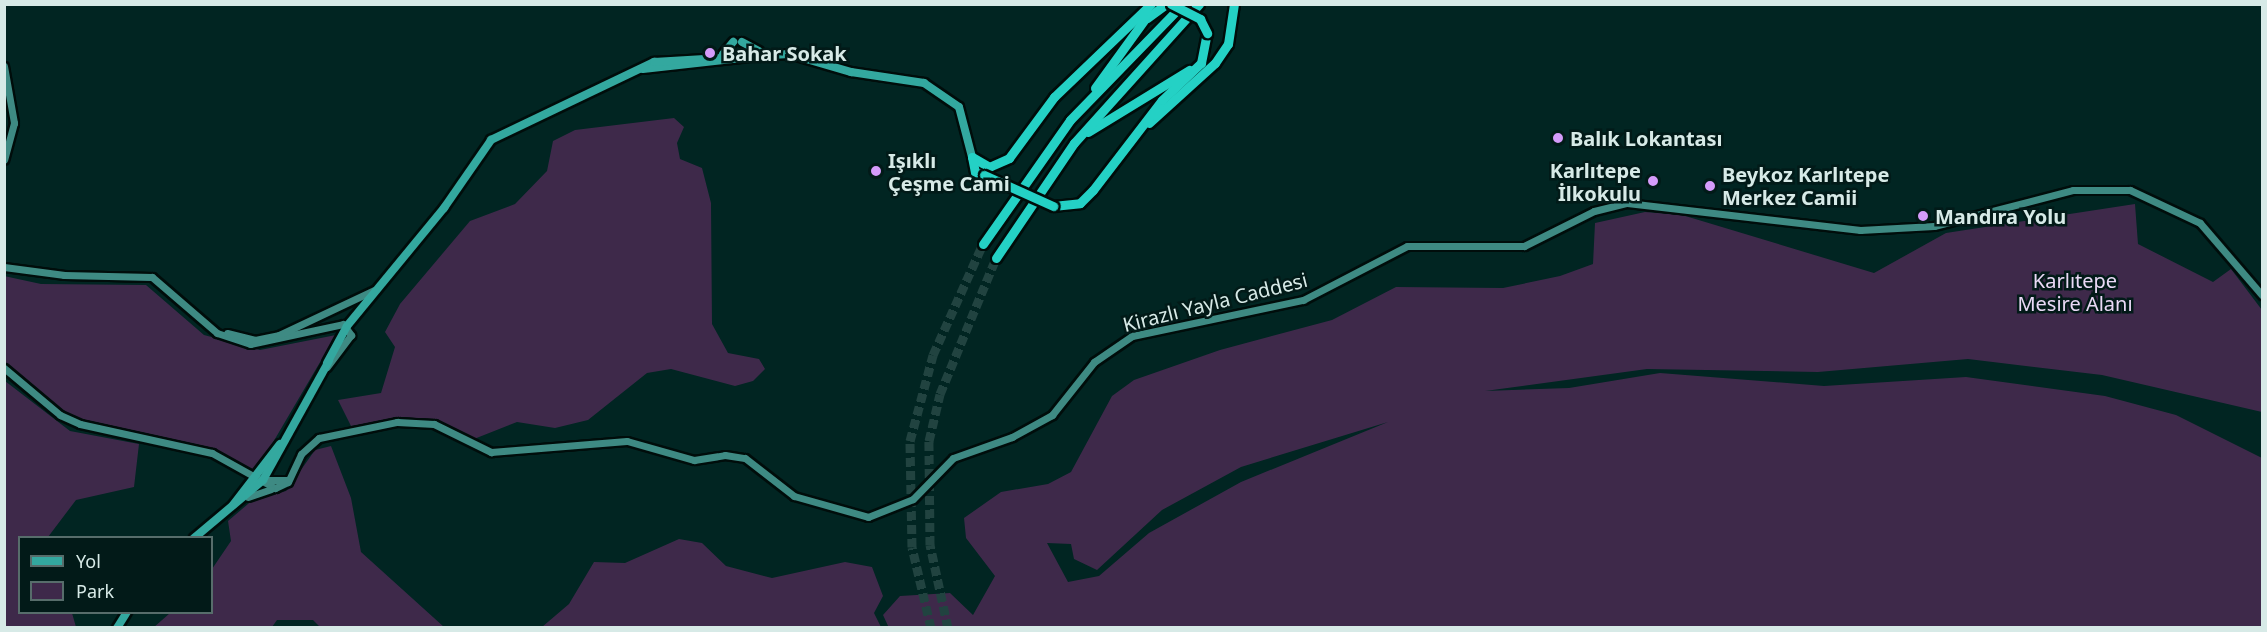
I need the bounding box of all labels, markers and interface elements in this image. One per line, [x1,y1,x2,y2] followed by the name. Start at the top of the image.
[722,41,847,65] place label: Bahar Sokak
[703,46,717,60] marker: Bahar Sokak
[1570,126,1723,150] place label: Balık Lokantası
[1551,131,1565,145] marker: Balık Lokantası
[888,148,1010,195] place label: Işıklı Çeşme Cami
[1550,158,1641,205] place label: Karlıtepe İlkokulu
[1722,162,1889,209] place label: Beykoz Karlıtepe Merkez Camii
[869,164,883,178] marker: Işıklı Çeşme Cami
[1646,174,1660,188] marker: Karlıtepe İlkokulu
[1703,179,1717,193] marker: Beykoz Karlıtepe Merkez Camii
[1935,204,2066,228] place label: Mandıra Yolu
[1916,209,1930,223] marker: Mandıra Yolu
[1120,267,1310,337] street label: Kirazlı Yayla Caddesi
[2017,269,2133,316] park label: Karlıtepe Mesire Alanı
[18,536,213,614] legend
[76,549,101,573] text: Yol
[76,579,114,603] text: Park

